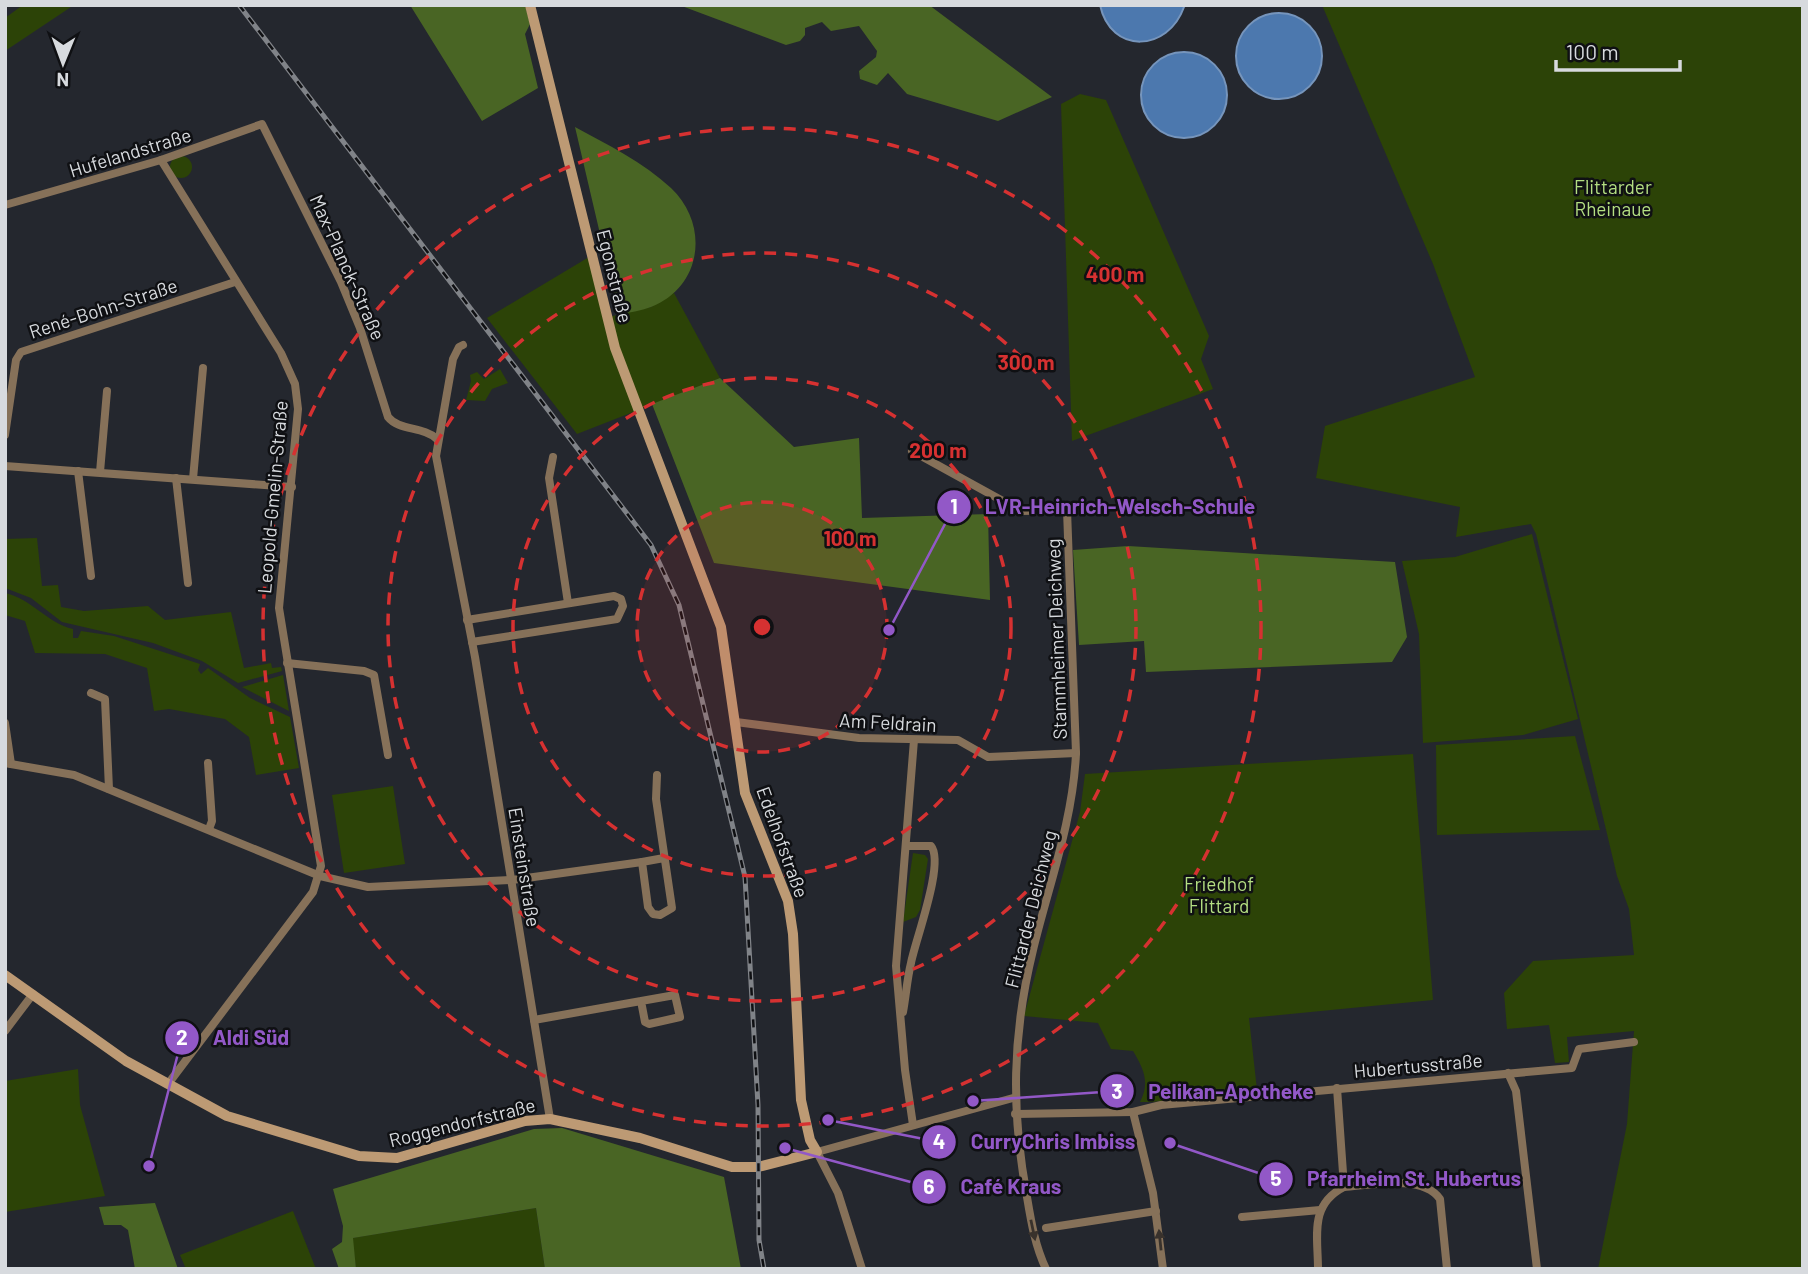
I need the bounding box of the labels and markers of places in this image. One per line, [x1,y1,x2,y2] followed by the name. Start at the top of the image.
[936,486,1270,528] callout: LVR-Heinrich-Welsch-Schule
[750,615,774,639] centre of rings
[164,1017,304,1059] callout: Aldi Süd
[1099,1070,1328,1112] callout: Pelikan-Apotheke
[922,1121,1149,1163] callout: CurryChris Imbiss
[1258,1158,1535,1200] callout: Pfarrheim St. Hubertus
[912,1166,1075,1208] callout: Café Kraus

